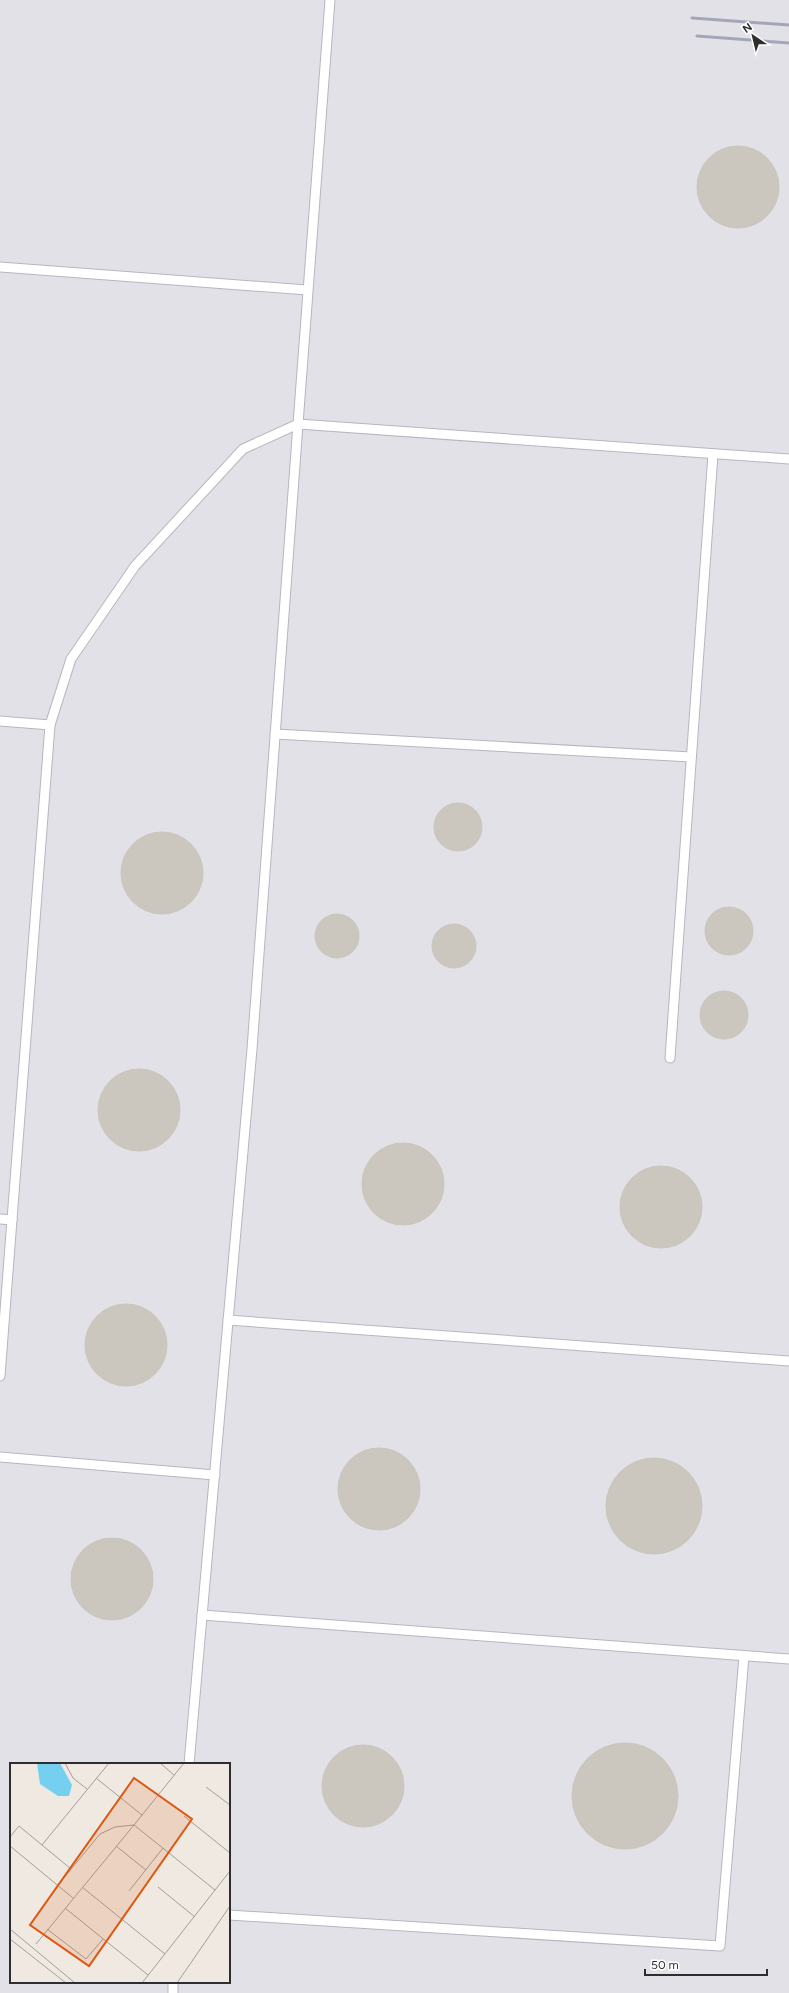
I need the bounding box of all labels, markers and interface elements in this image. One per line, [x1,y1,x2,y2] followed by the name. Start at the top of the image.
[733,16,773,56] north arrow
[740,20,755,36] text: N
[10,1763,230,1983] inset map
[645,1951,767,1977] scale bar
[651,1958,679,1972] text: 50 m

